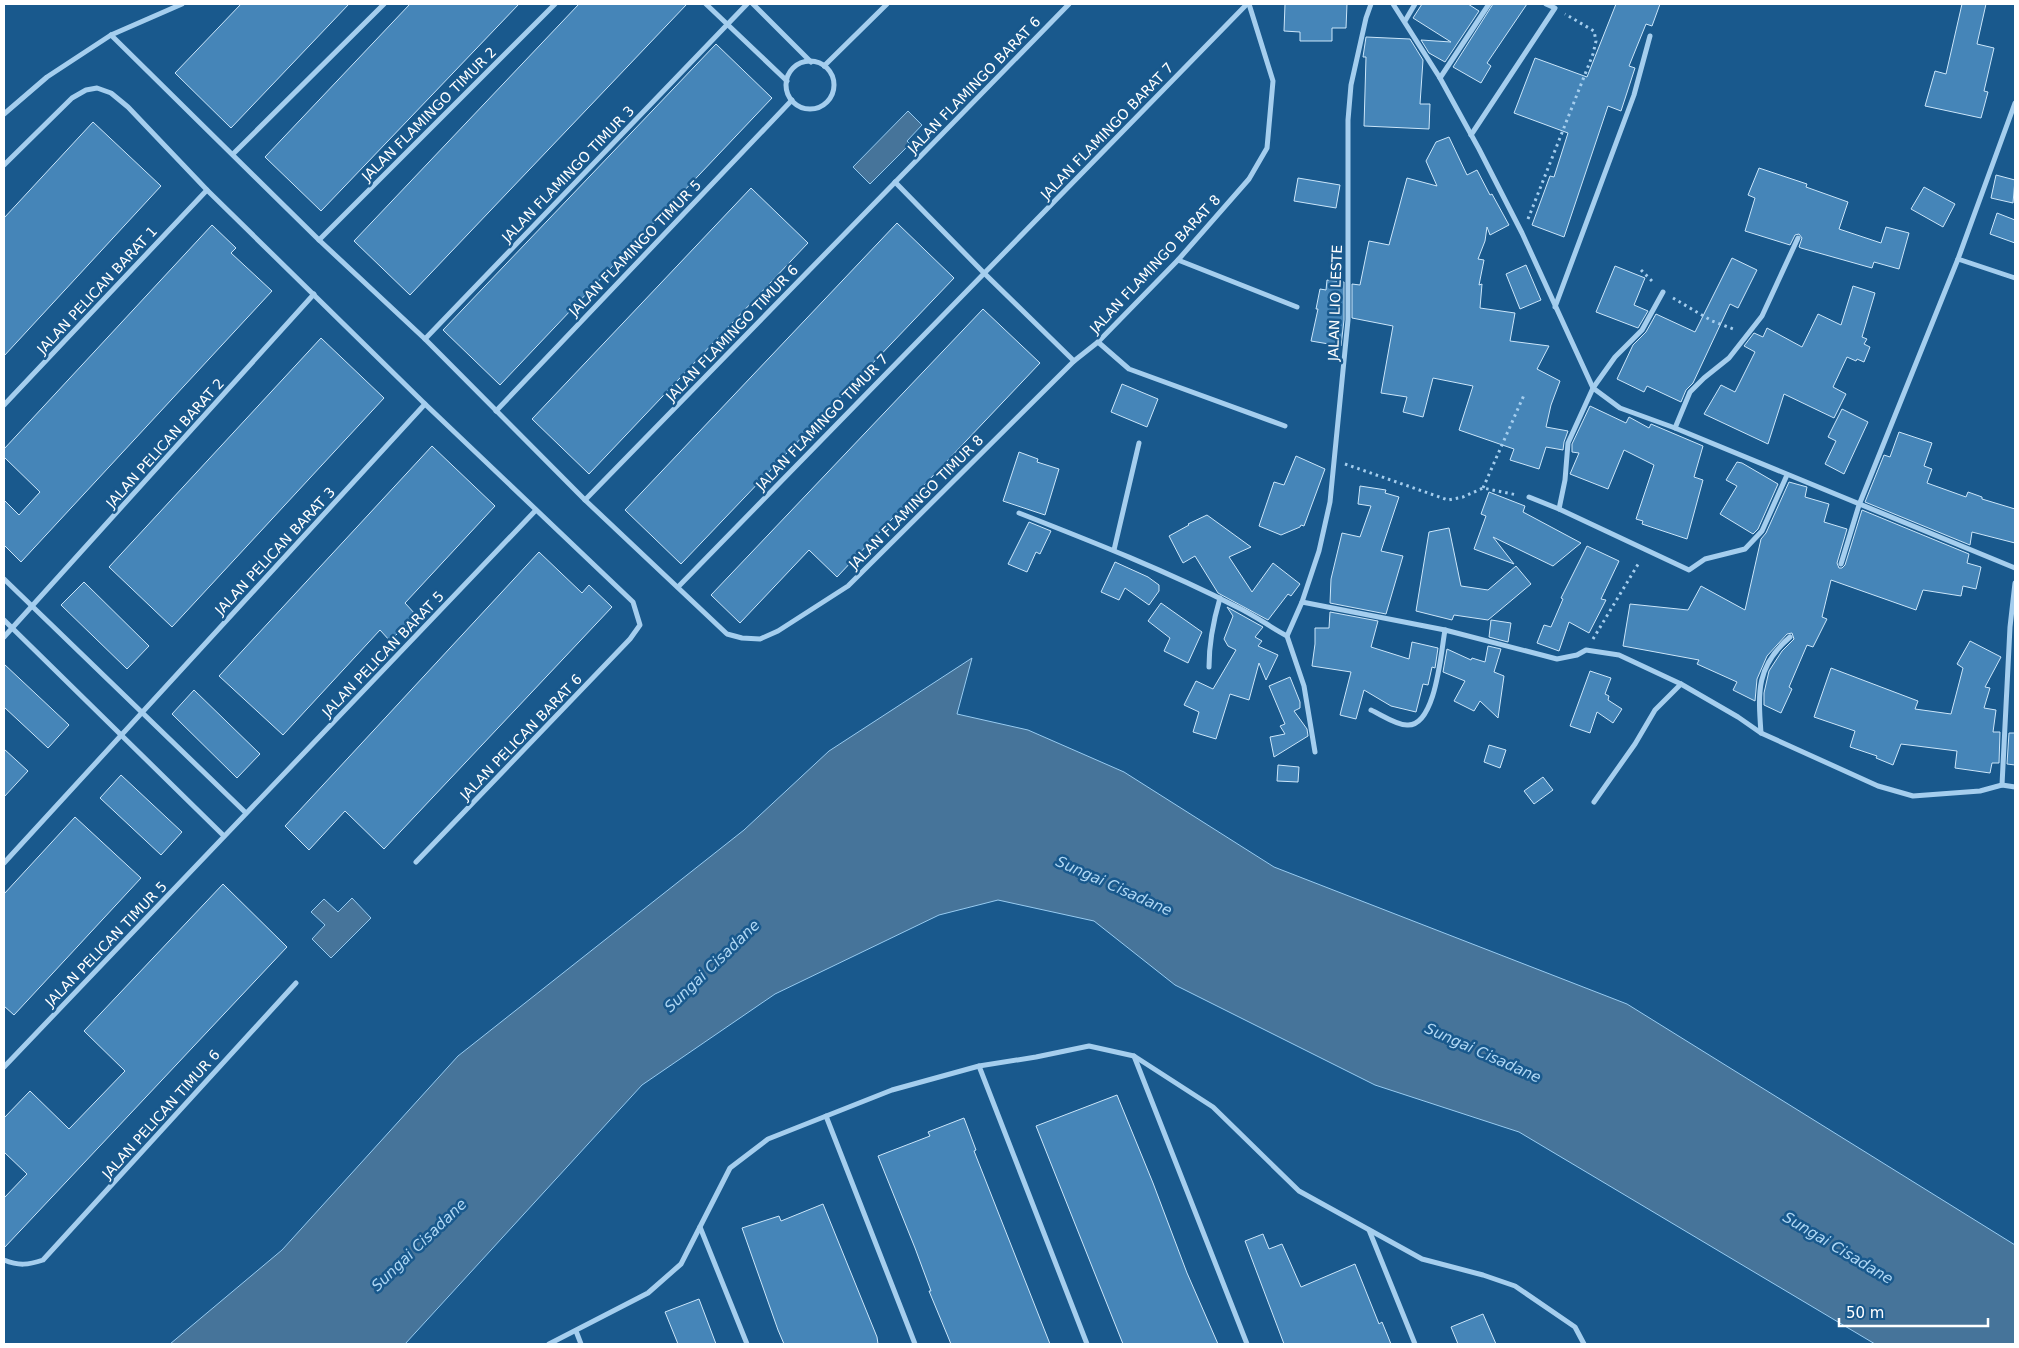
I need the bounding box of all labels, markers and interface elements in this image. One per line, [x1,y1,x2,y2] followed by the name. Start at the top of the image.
[904,13,1044,157] street label: JALAN FLAMINGO BARAT 6
[358,44,499,185] street label: JALAN FLAMINGO TIMUR 2
[1037,59,1177,203] street label: JALAN FLAMINGO BARAT 7
[498,103,637,246] street label: JALAN FLAMINGO TIMUR 3
[565,177,704,320] street label: JALAN FLAMINGO TIMUR 5
[1086,191,1223,337] street label: JALAN FLAMINGO BARAT 8
[33,223,160,358] street label: JALAN PELICAN BARAT 1
[1325,245,1345,362] street label: JALAN LIO LESTE
[662,262,801,405] street label: JALAN FLAMINGO TIMUR 6
[752,351,891,494] street label: JALAN FLAMINGO TIMUR 7
[102,375,227,512] street label: JALAN PELICAN BARAT 2
[845,432,986,573] street label: JALAN FLAMINGO TIMUR 8
[211,484,338,619] street label: JALAN PELICAN BARAT 3
[318,588,447,721] street label: JALAN PELICAN BARAT 5
[456,671,585,804] street label: JALAN PELICAN BARAT 6
[1053,852,1175,920] water label: Sungai Cisadane
[41,878,170,1011] street label: JALAN PELICAN TIMUR 5
[661,916,763,1016] water label: Sungai Cisadane
[1422,1019,1544,1087] water label: Sungai Cisadane
[98,1046,223,1182] street label: JALAN PELICAN TIMUR 6
[368,1195,470,1295] water label: Sungai Cisadane
[1780,1208,1896,1288] water label: Sungai Cisadane
[1839,1296,1988,1328] scale bar
[1846,1304,1884,1322] text: 50 m

